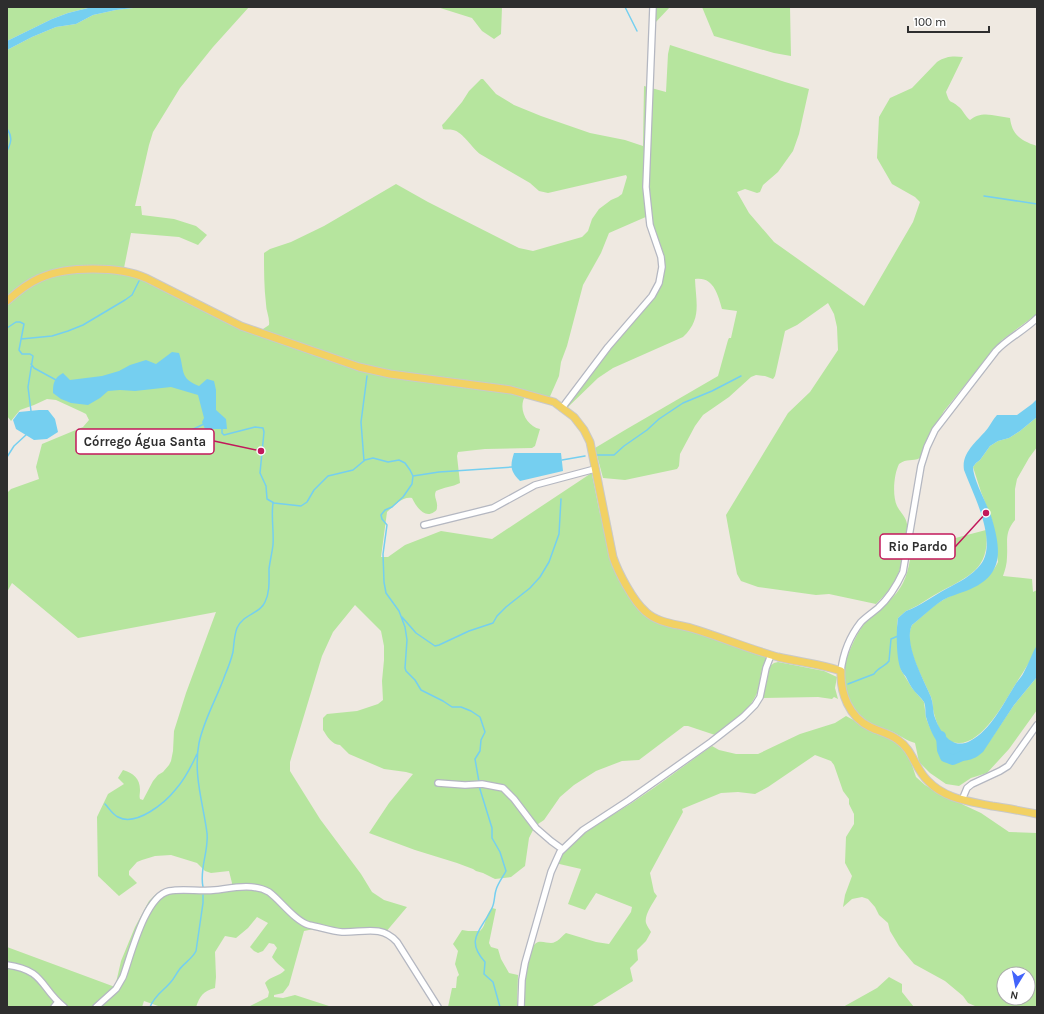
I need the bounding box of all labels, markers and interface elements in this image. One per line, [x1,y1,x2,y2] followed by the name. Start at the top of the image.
[908,8,989,34] scale bar
[914,15,946,29] text: 100 m
[76,429,214,454] callout: Córrego Água Santa
[84,432,206,449] text: Córrego Água Santa
[880,534,955,559] callout: Rio Pardo
[889,539,947,554] text: Rio Pardo
[996,966,1036,1006] north arrow
[1009,988,1019,1002] text: N

